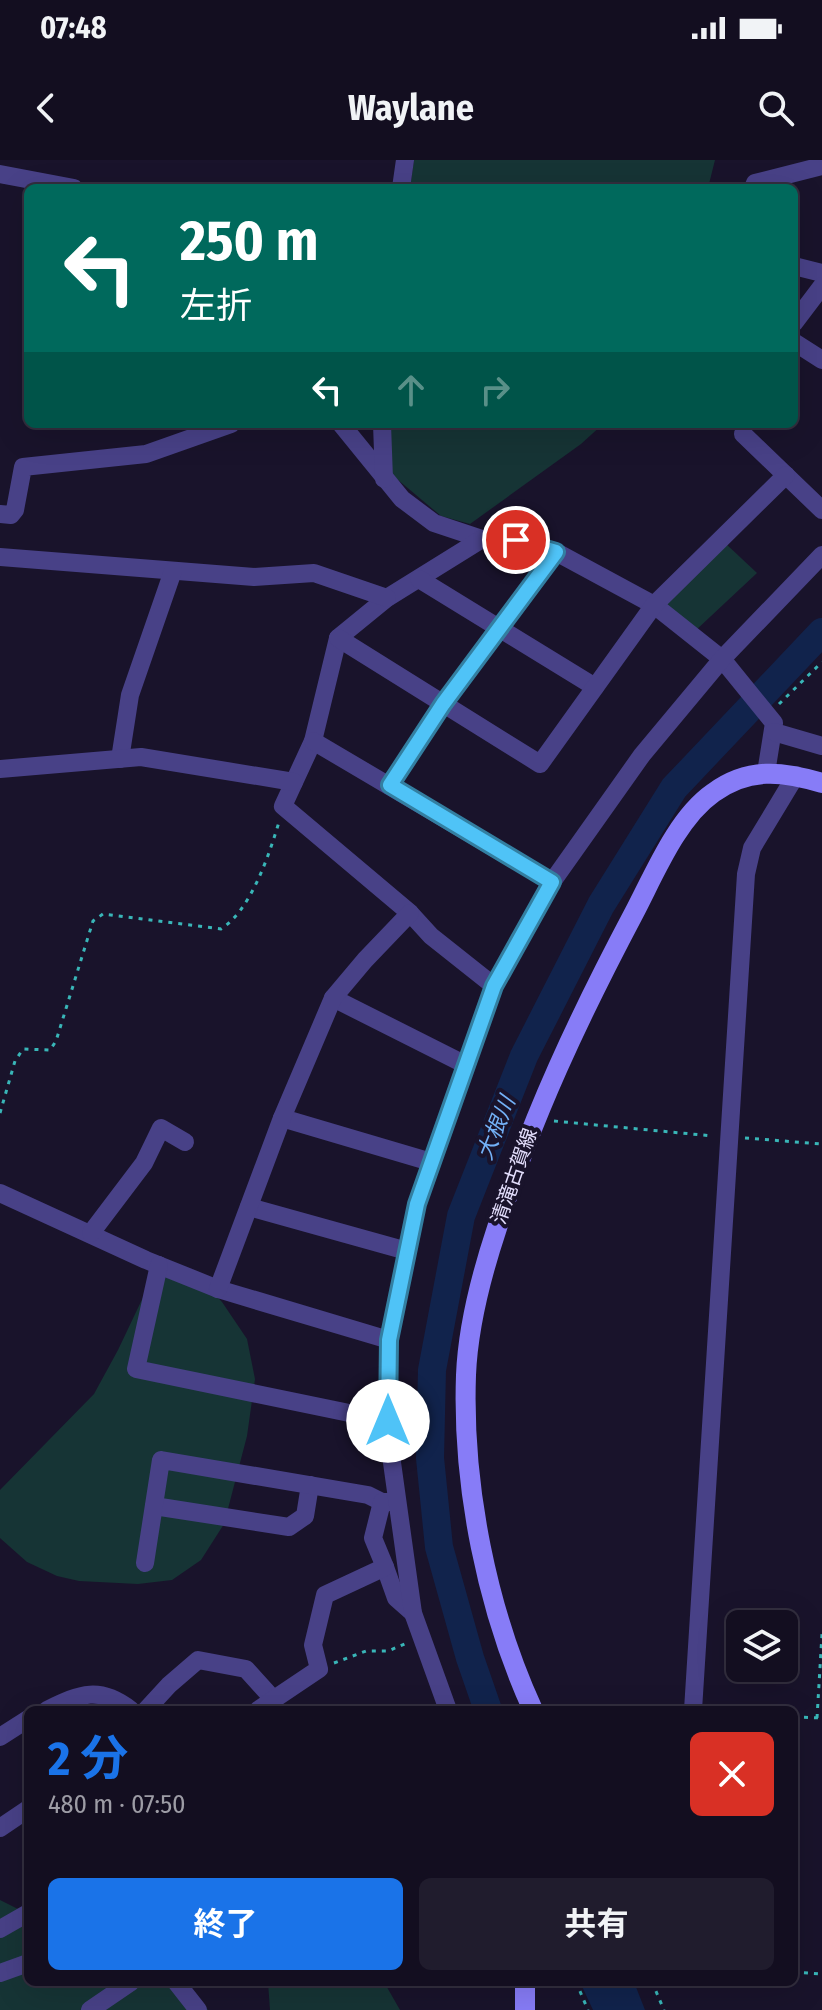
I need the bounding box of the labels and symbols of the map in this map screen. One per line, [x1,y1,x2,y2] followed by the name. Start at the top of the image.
[482,506,550,574] pin
[471,1090,522,1164] water label: 大根川
[486,1125,542,1227] street label: 清滝古賀線
[346,1379,430,1463] position arrow

